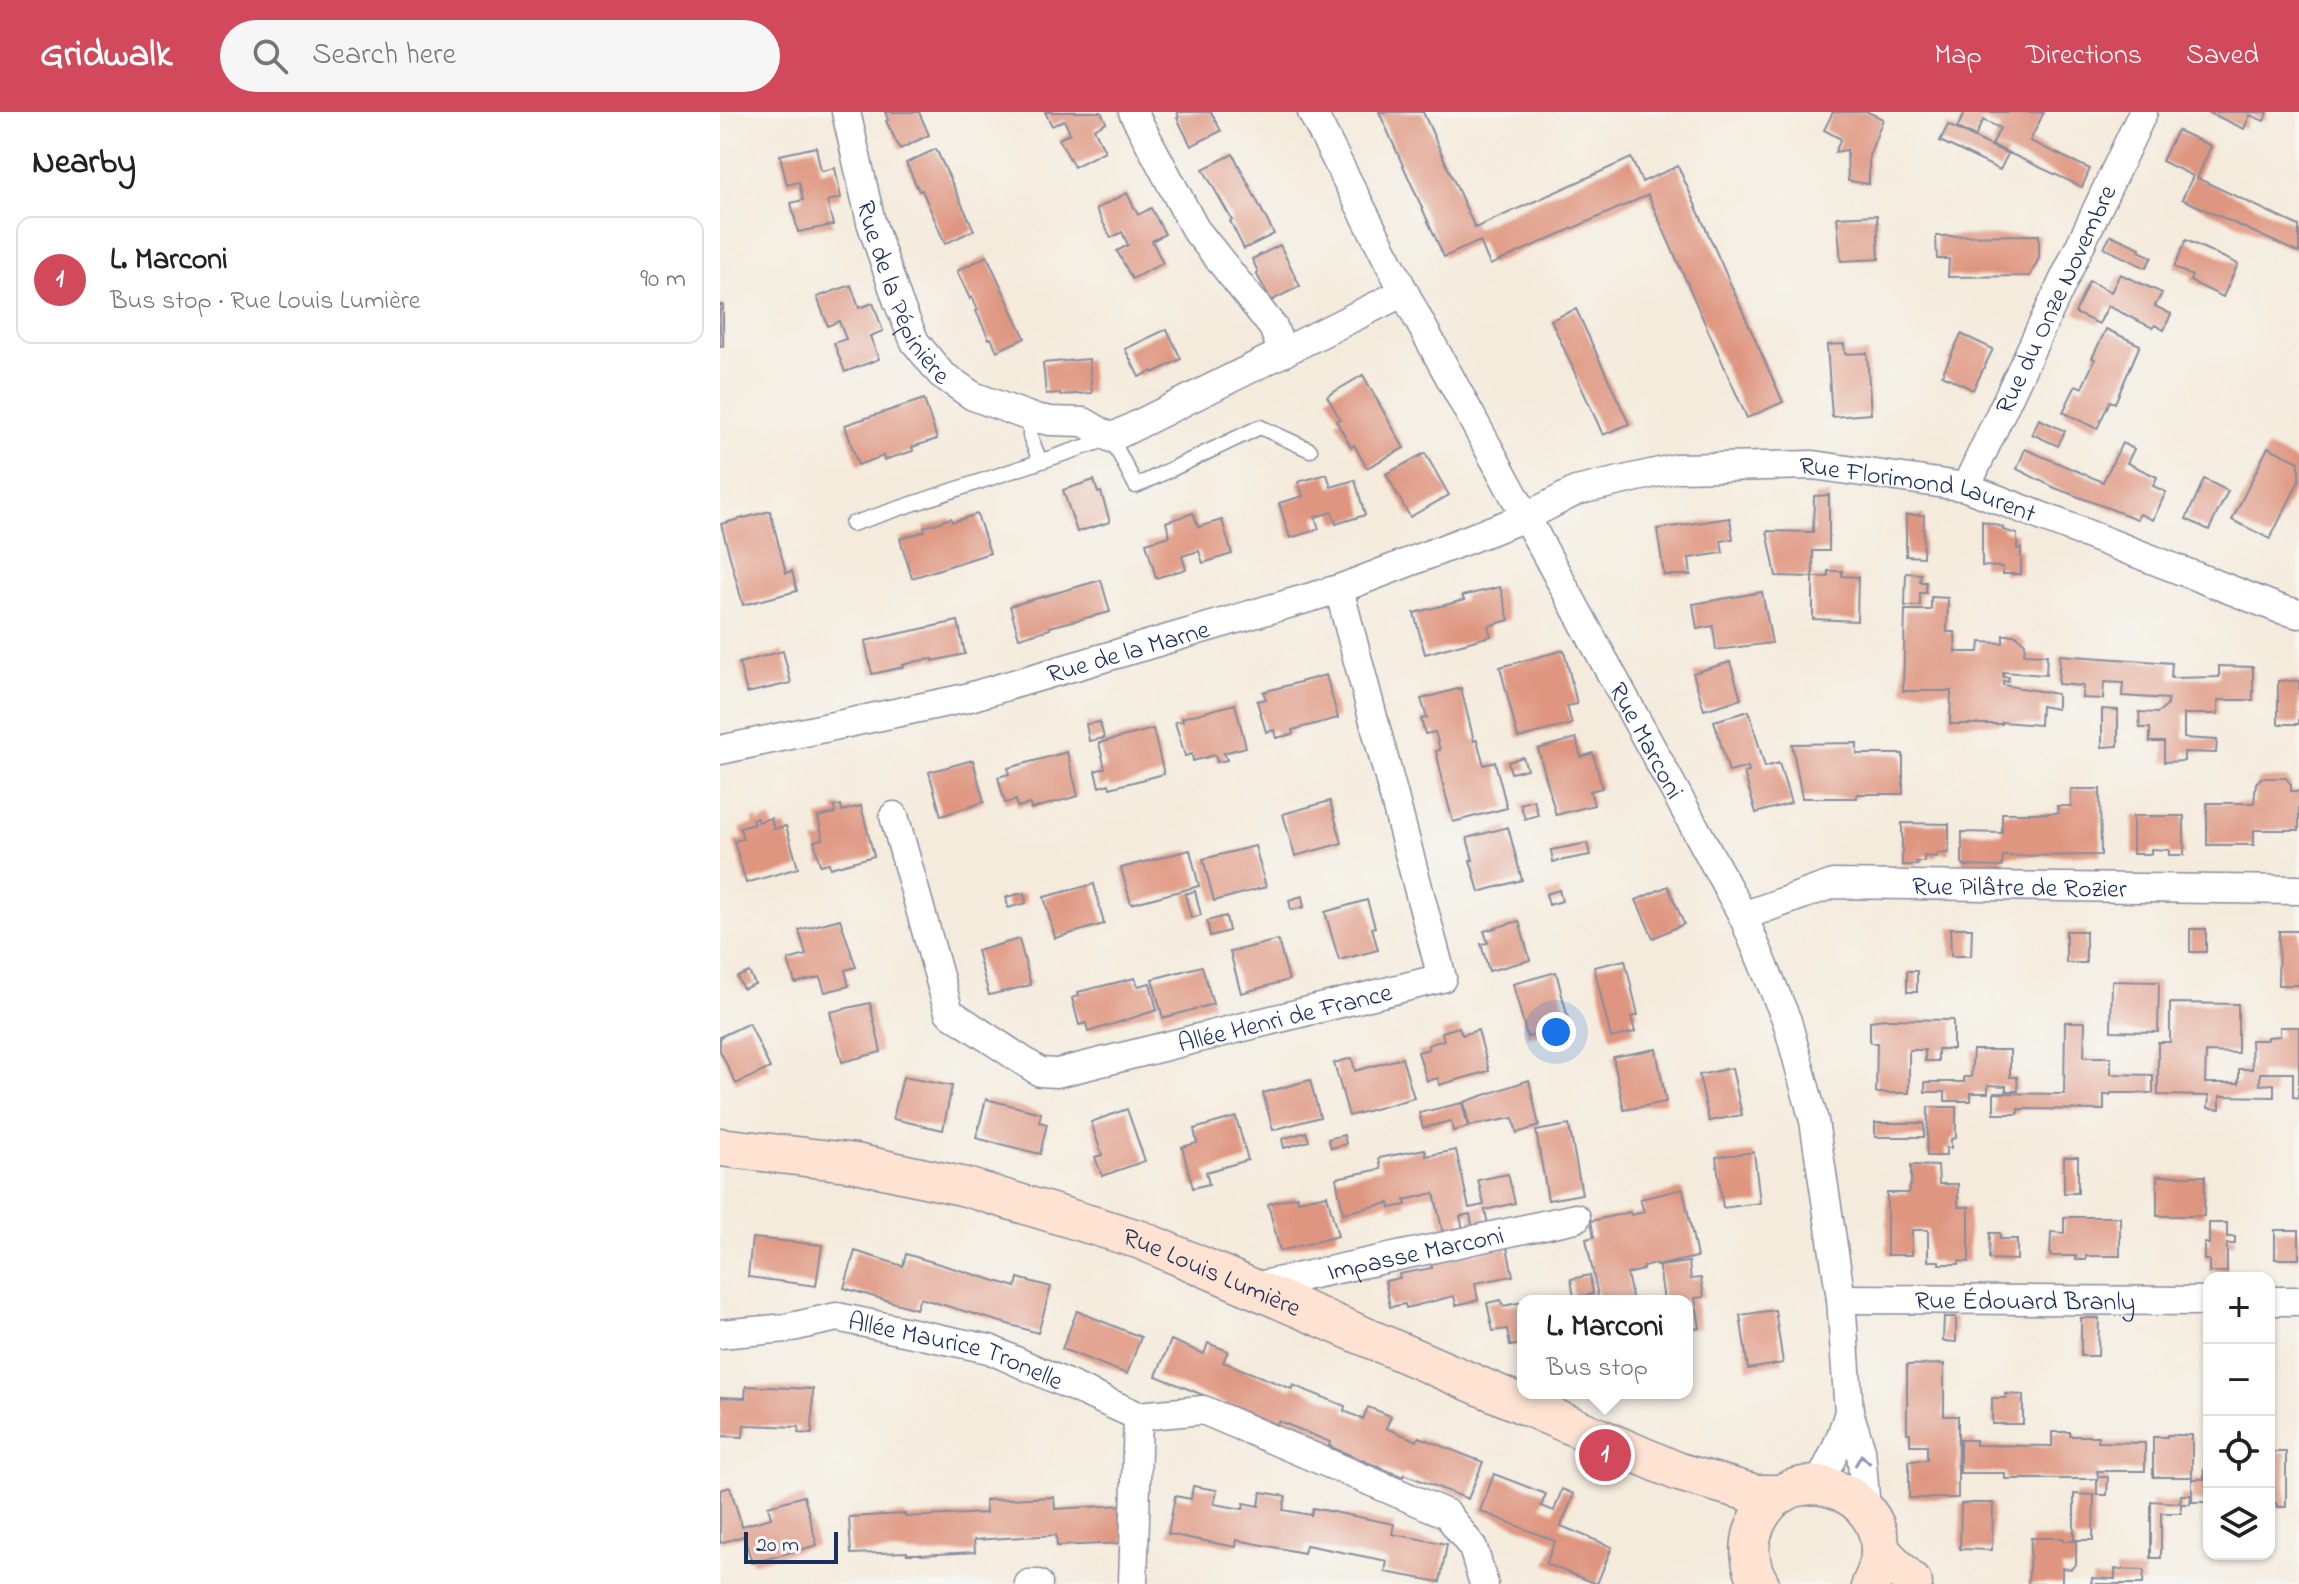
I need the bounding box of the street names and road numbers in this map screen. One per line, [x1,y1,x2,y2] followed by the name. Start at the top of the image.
[1987,179,2128,421] street label: Rue du Onze Novembre
[845,197,956,396] street label: Rue de la Pépinière
[1799,449,2041,534] street label: Rue Florimond Laurent
[1043,612,1215,695] street label: Rue de la Marne
[1597,676,1692,807] street label: Rue Marconi
[1912,869,2128,910] street label: Rue Pilâtre de Rozier
[1174,975,1397,1064] street label: Allée Henri de France
[1324,1218,1508,1293] street label: Impasse Marconi
[1118,1220,1306,1329] street label: Rue Louis Lumière
[1915,1283,2135,1323] street label: Rue Édouard Branly
[844,1304,1069,1402] street label: Allée Maurice Tronelle

